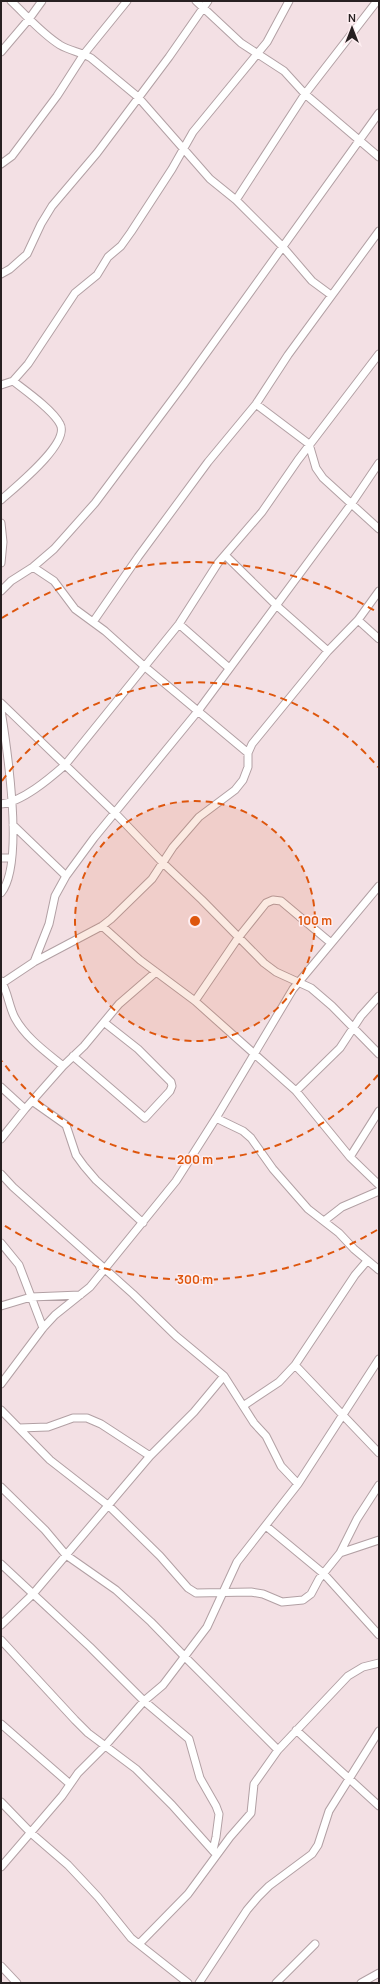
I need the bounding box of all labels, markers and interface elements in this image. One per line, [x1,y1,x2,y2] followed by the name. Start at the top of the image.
[332,8,372,48] north arrow
[348,10,356,25] text: N
[298,912,332,929] text: 100 m
[188,914,202,928] centre of rings
[177,1151,213,1168] text: 200 m
[177,1271,213,1288] text: 300 m

